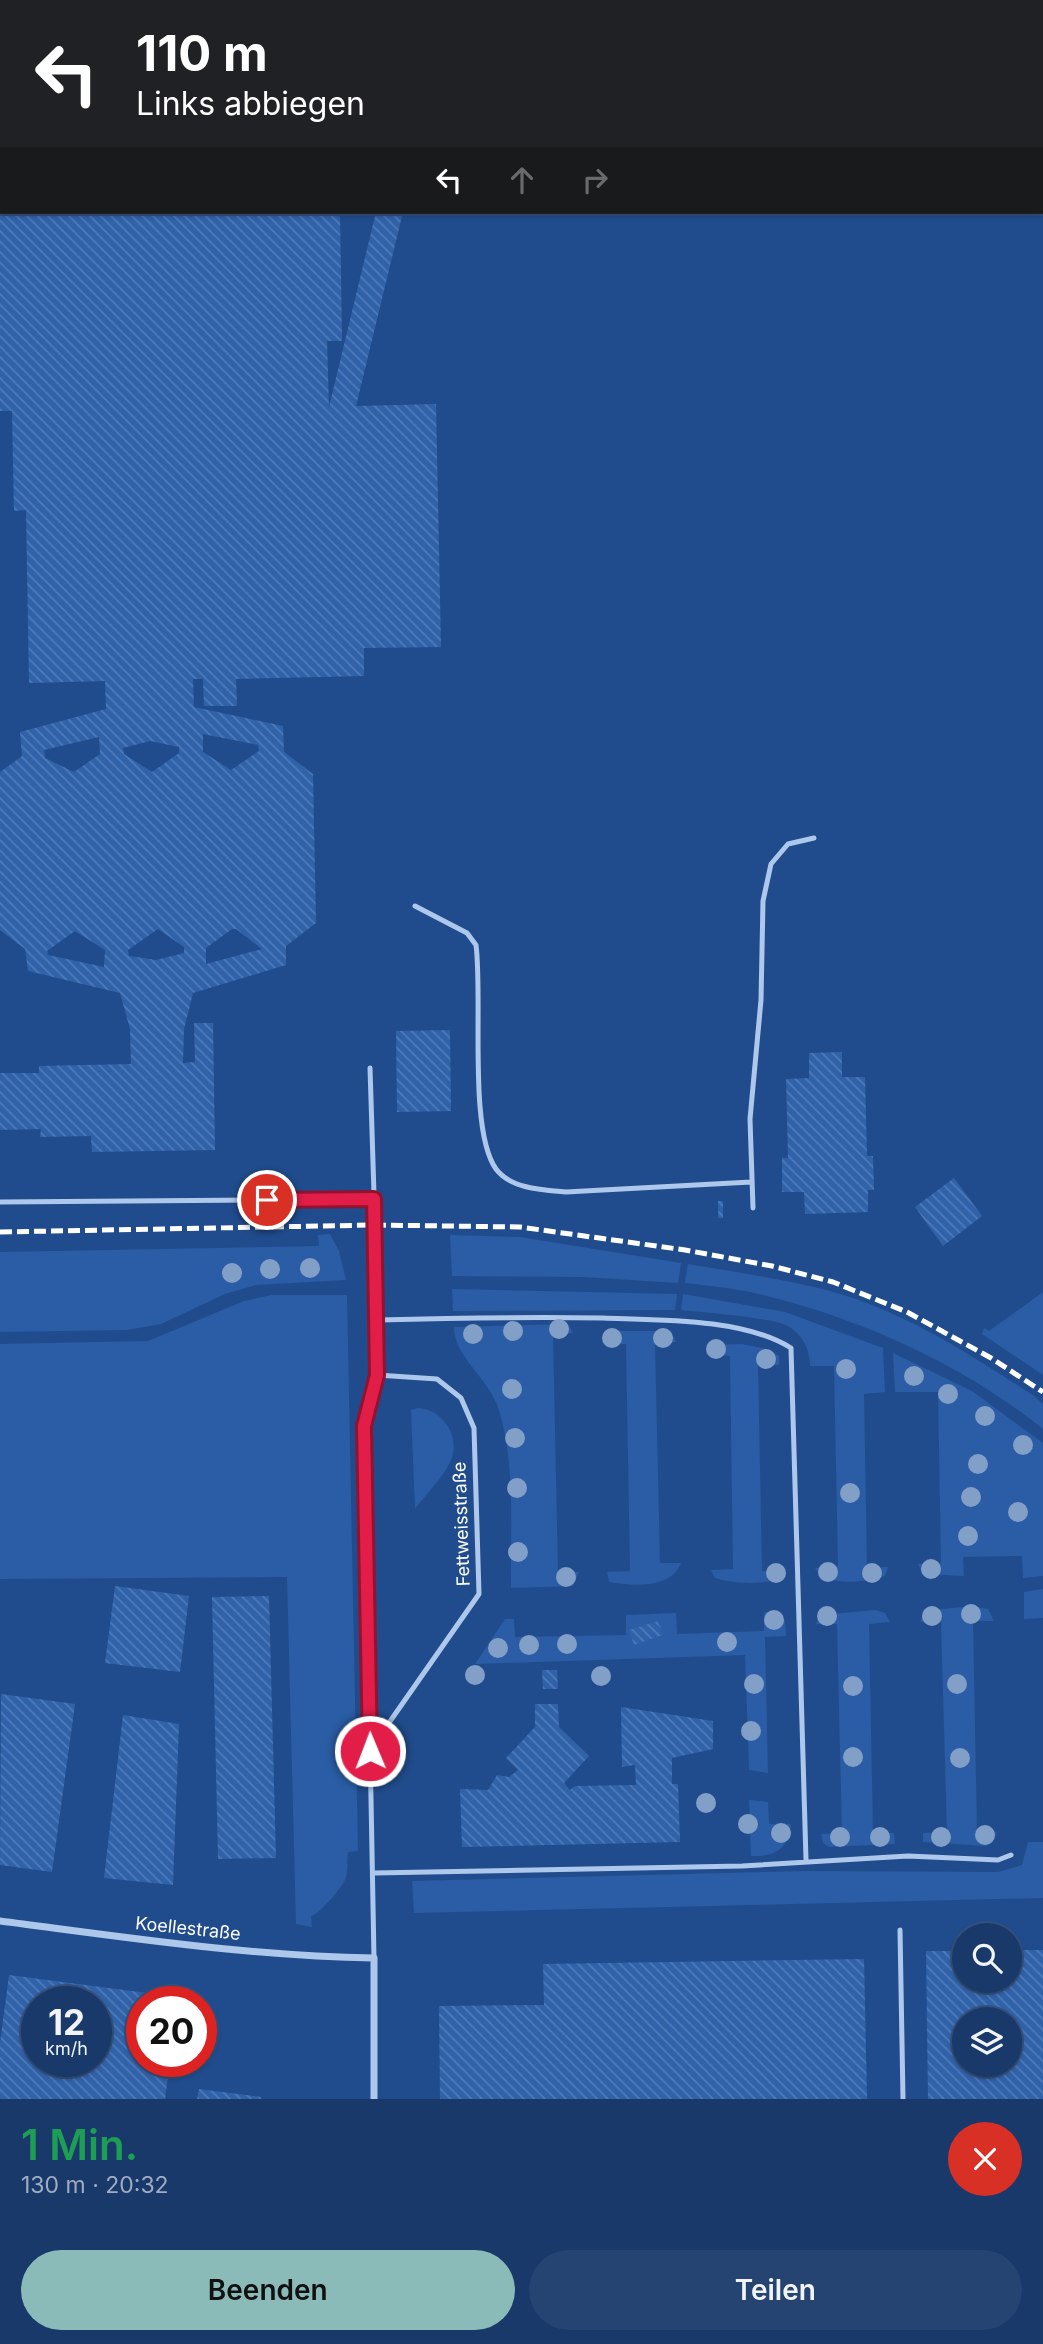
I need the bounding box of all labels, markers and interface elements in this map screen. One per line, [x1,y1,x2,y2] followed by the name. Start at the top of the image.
[136,24,268,83] text: 110 m
[21,28,112,119] icon: left
[136,84,365,123] text: Links abbiegen
[430,161,468,199] icon: left
[503,161,541,199] icon: ahead
[576,161,614,199] icon: right
[237,1170,297,1230] pin
[248,1181,286,1219] icon: arrive
[448,1461,474,1587] street label: Fettweisstraße
[333,1714,407,1788] position arrow
[134,1912,242,1944] street label: Koellestraße
[952,1923,1022,2077] map controls
[952,1923,1022,1993] button: search
[126,1986,217,2077] speed limit sign: 20
[48,2001,85,2043] text: 12
[952,2007,1022,2077] button: layers
[45,2038,88,2059] text: km/h
[21,2119,138,2170] text: 1 Min.
[948,2122,1022,2196] button: close
[21,2171,169,2199] text: 130 m · 20:32
[21,2250,515,2330] button: Beenden
[529,2250,1022,2330] button: Teilen

